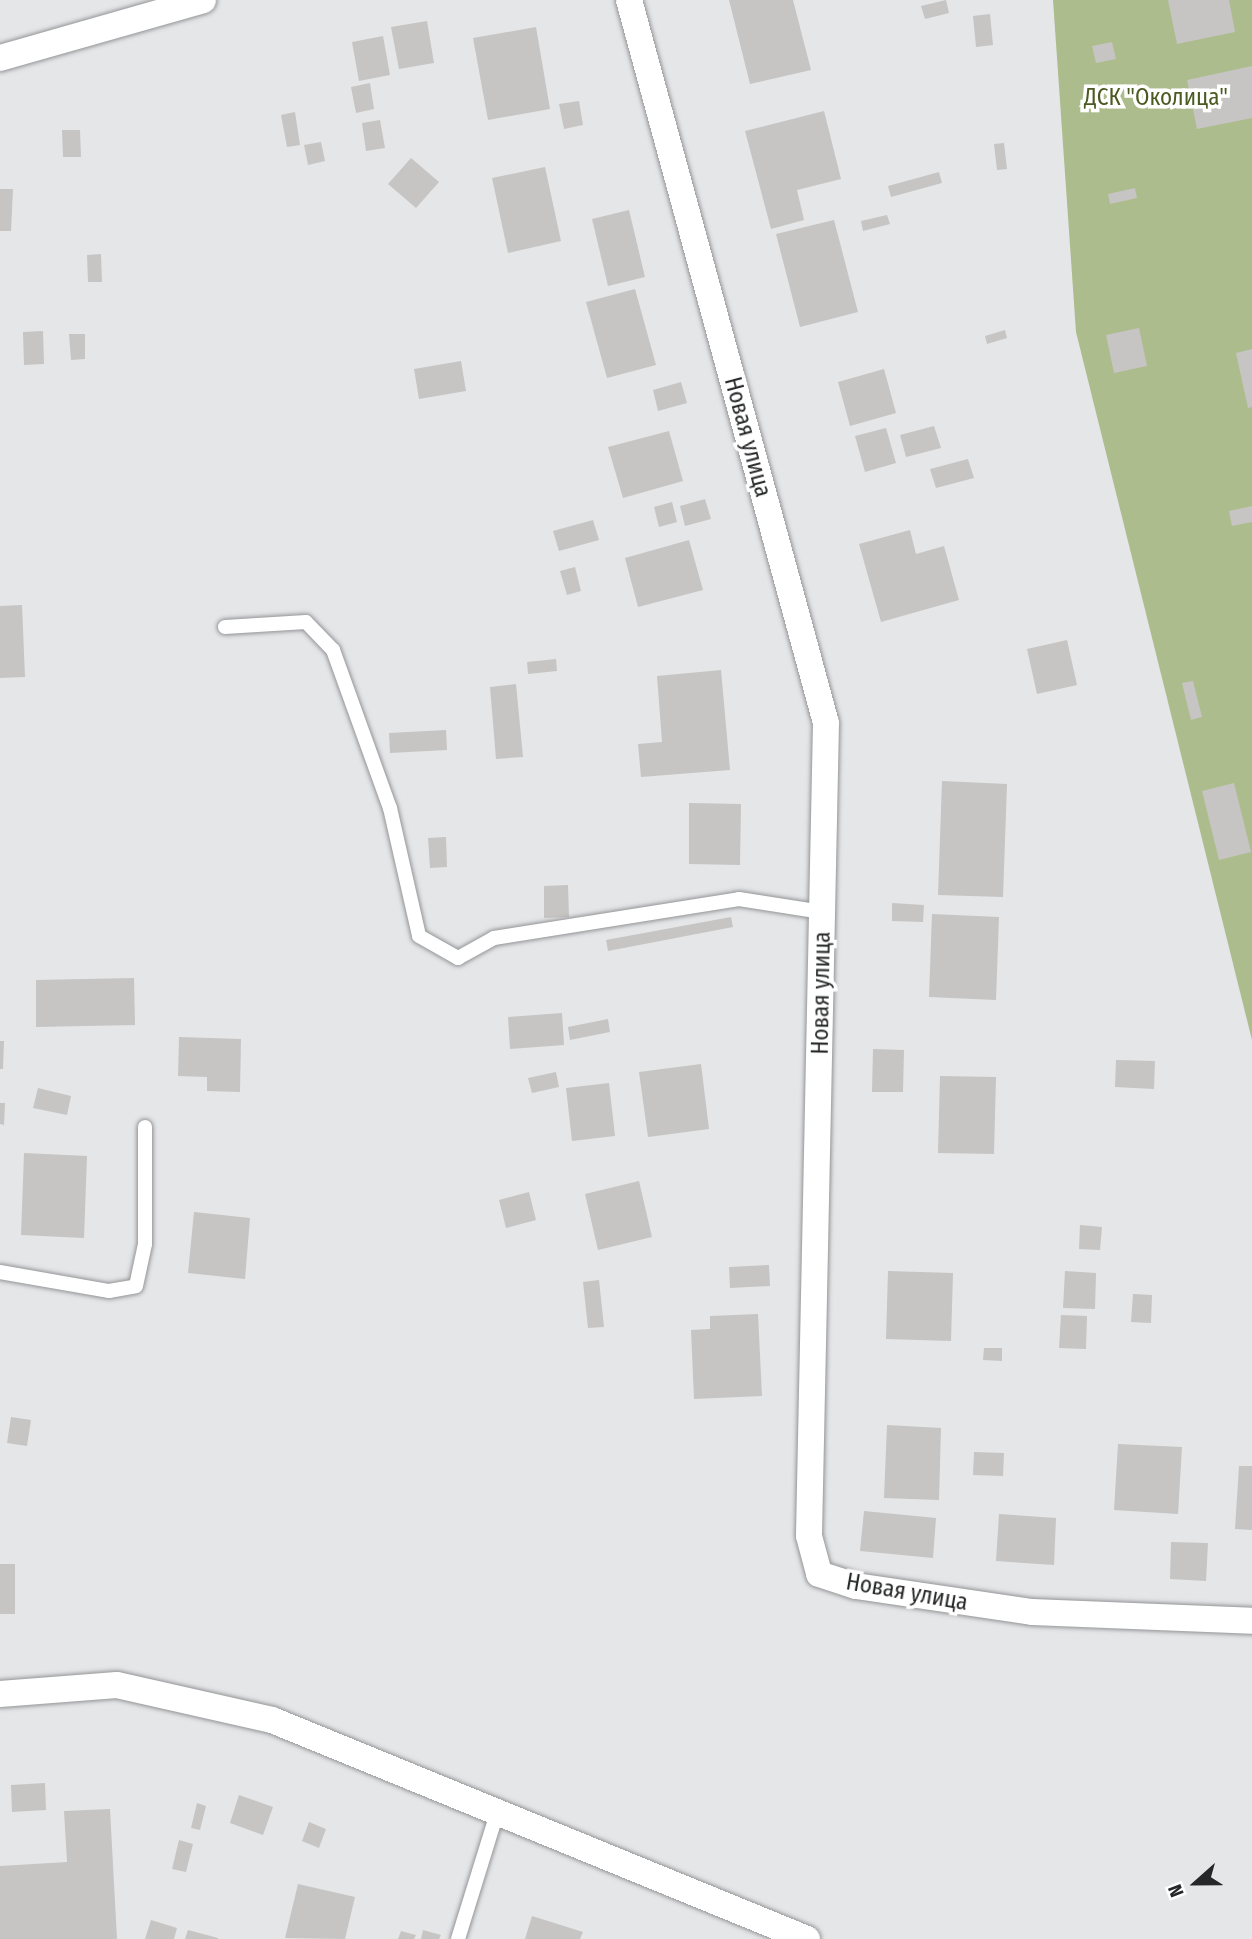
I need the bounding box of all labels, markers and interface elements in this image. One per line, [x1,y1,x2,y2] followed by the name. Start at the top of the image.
[1084,83,1228,111] park label: ДСК "Околица"
[719,374,777,500] street label: Новая улица
[806,931,836,1055] street label: Новая улица
[844,1568,970,1616] street label: Новая улица
[1161,1848,1231,1918] north arrow
[1163,1881,1189,1900] text: N

